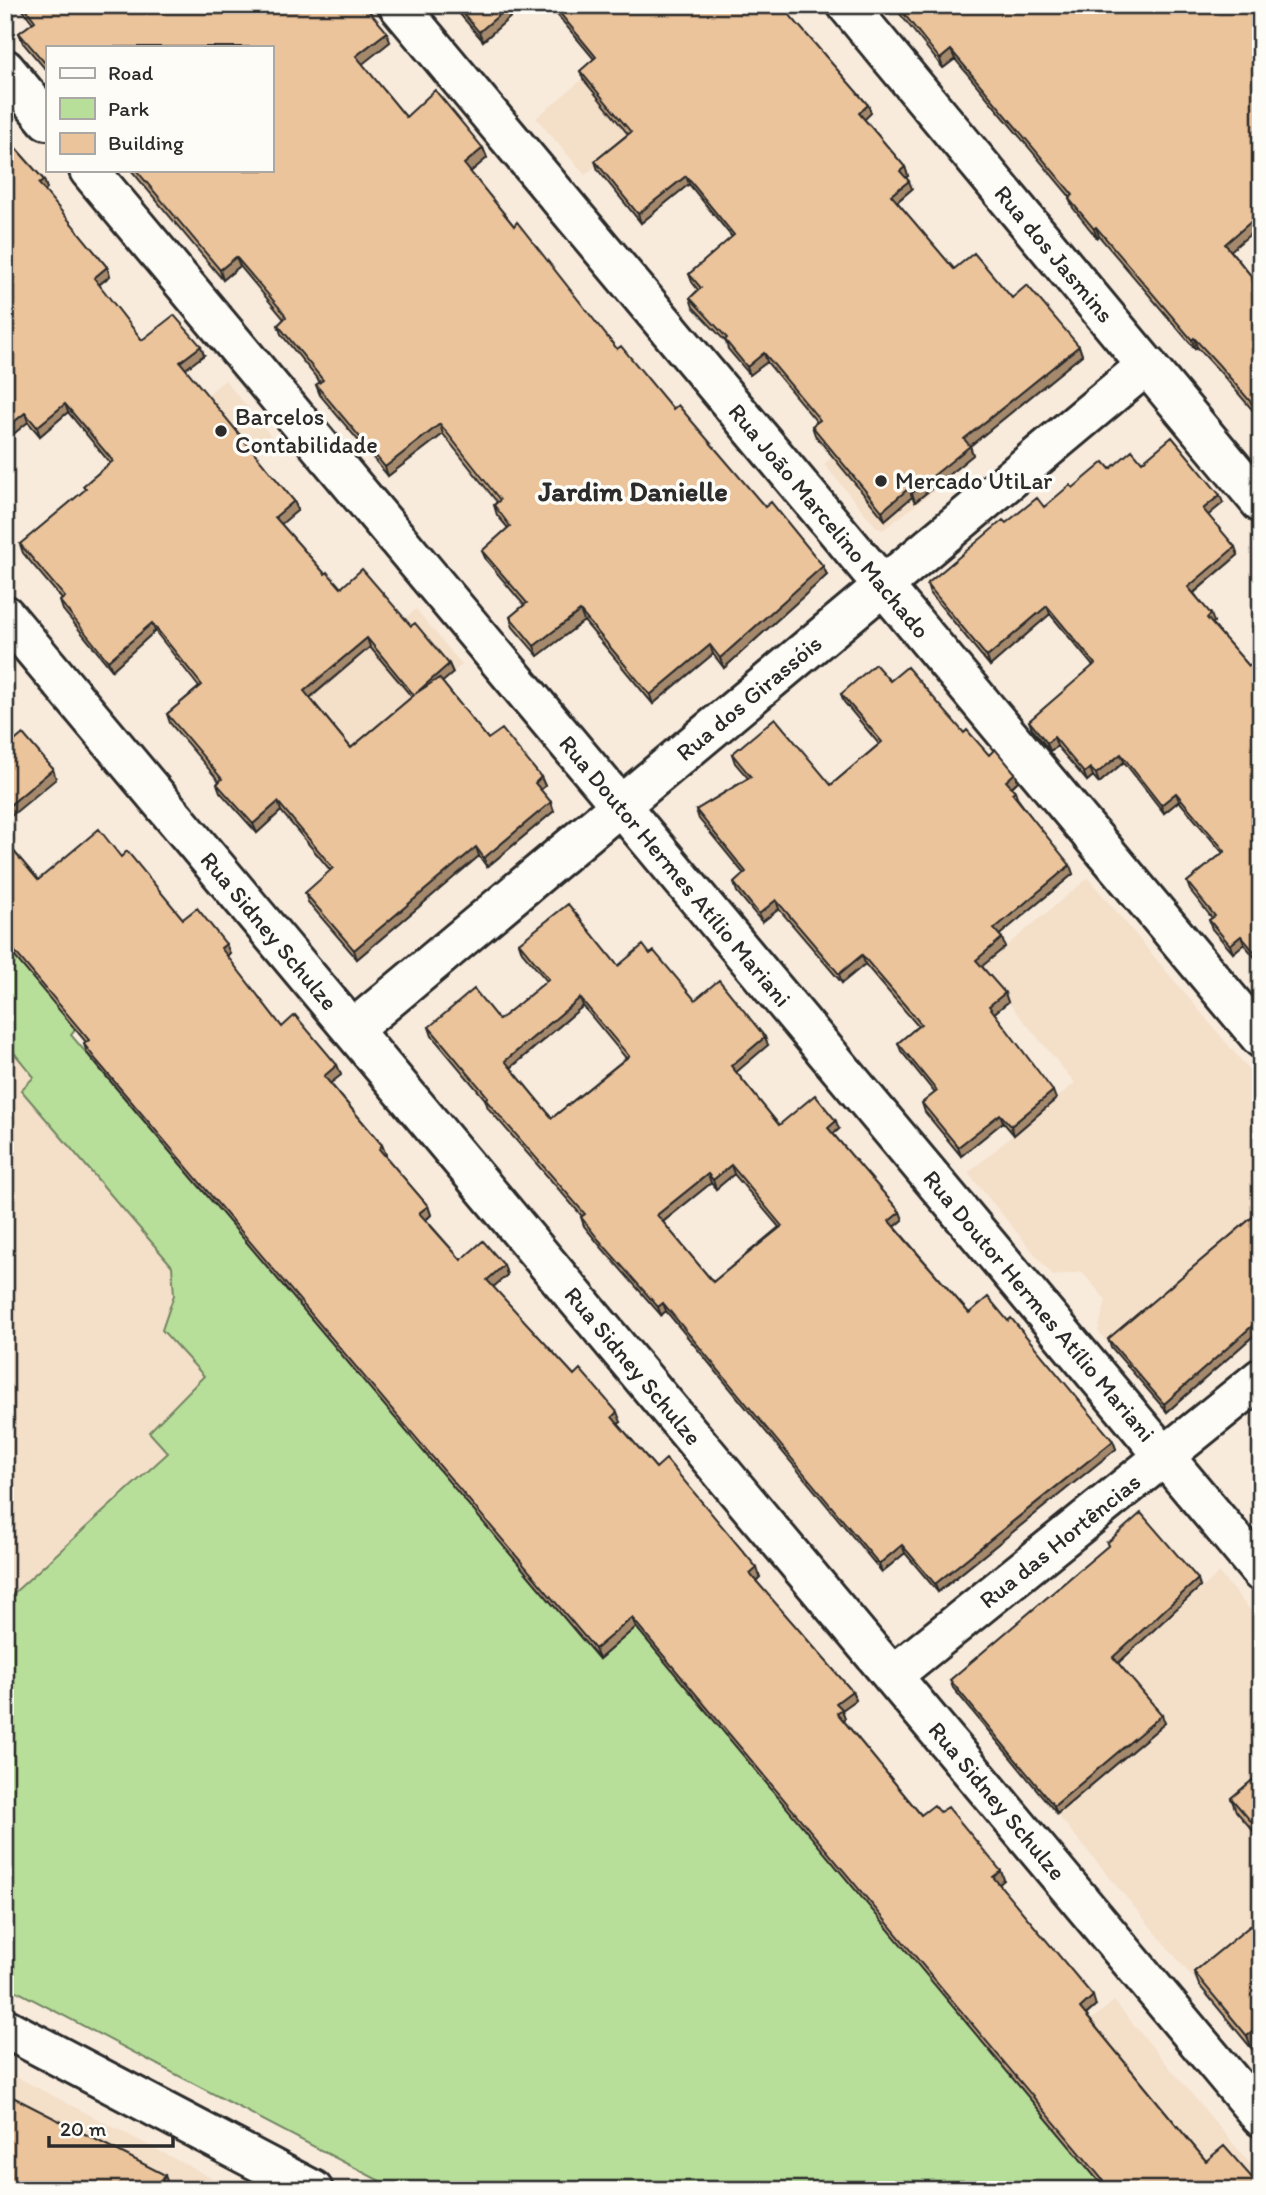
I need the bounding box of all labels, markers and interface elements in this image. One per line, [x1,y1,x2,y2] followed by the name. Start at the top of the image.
[46,46,273,172] legend
[108,60,154,85] text: Road
[108,96,150,121] text: Park
[108,130,184,155] text: Building
[988,179,1120,328] street label: Rua dos Jasmins
[722,397,936,644] street label: Rua João Marcelino Machado
[235,402,378,459] place label: Barcelos Contabilidade
[213,423,229,439] marker: Barcelos Contabilidade
[895,466,1052,495] place label: Mercado UtiLar
[873,473,889,489] marker: Mercado UtiLar
[537,474,728,508] district label: Jardim Danielle
[670,628,827,767] street label: Rua dos Girassóis
[553,729,798,1012] street label: Rua Doutor Hermes Atílio Mariani
[195,845,344,1016] street label: Rua Sidney Schulze
[917,1164,1162,1447] street label: Rua Doutor Hermes Atílio Mariani
[559,1280,708,1451] street label: Rua Sidney Schulze
[973,1467,1146,1614] street label: Rua das Hortências
[923,1715,1072,1886] street label: Rua Sidney Schulze
[49,2104,173,2148] scale bar
[60,2116,107,2141] text: 20 m

